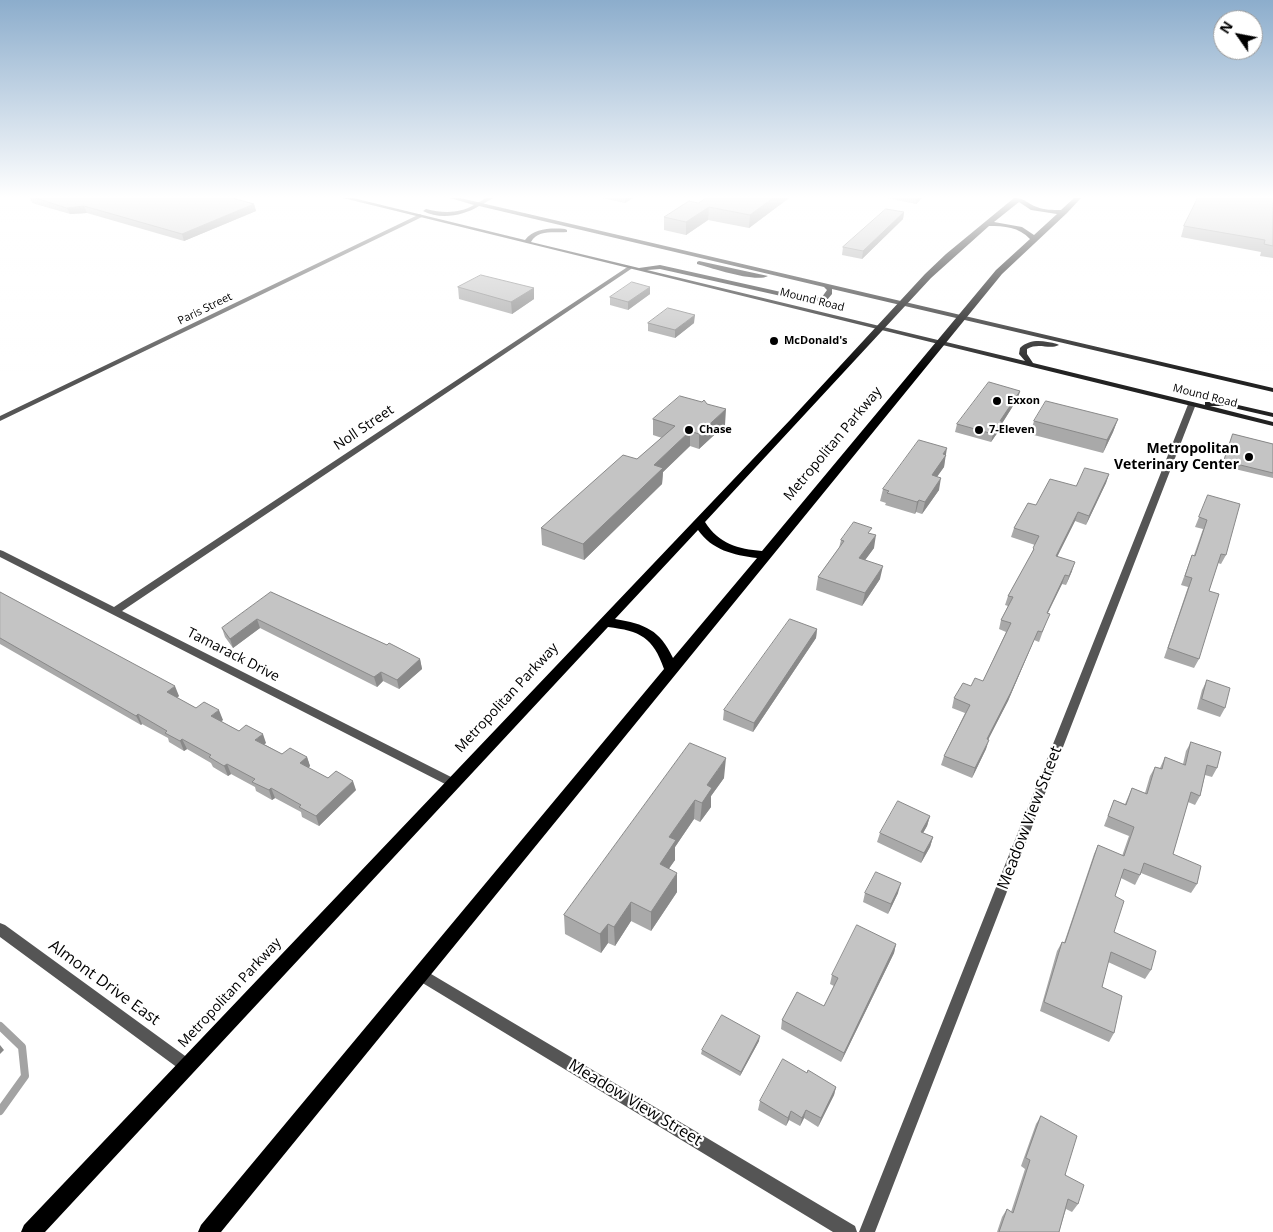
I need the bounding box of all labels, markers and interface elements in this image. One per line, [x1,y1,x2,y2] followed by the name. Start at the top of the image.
[1213,10,1263,60] north arrow
[1215,17,1237,37] text: N
[778,286,846,314] street label: Mound Road
[176,290,234,328] street label: Paris Street
[784,334,848,348] place label: McDonald's
[768,335,780,347] marker: McDonald's
[1171,382,1239,410] street label: Mound Road
[780,384,886,504] street label: Metropolitan Parkway
[1007,394,1040,408] place label: Exxon
[991,395,1003,407] marker: Exxon
[331,402,397,454] street label: Noll Street
[699,423,732,437] place label: Chase
[989,423,1035,437] place label: 7-Eleven
[683,424,695,436] marker: Chase
[973,424,985,436] marker: 7-Eleven
[1114,441,1239,474] place label: Metropolitan Veterinary Center
[1243,451,1255,463] marker: Metropolitan Veterinary Center
[184,624,282,686] street label: Tamarack Drive
[452,640,562,756] street label: Metropolitan Parkway
[994,744,1066,892] street label: Meadow View Street
[175,935,285,1051] street label: Metropolitan Parkway
[45,936,163,1030] street label: Almont Drive East
[565,1056,705,1150] street label: Meadow View Street

